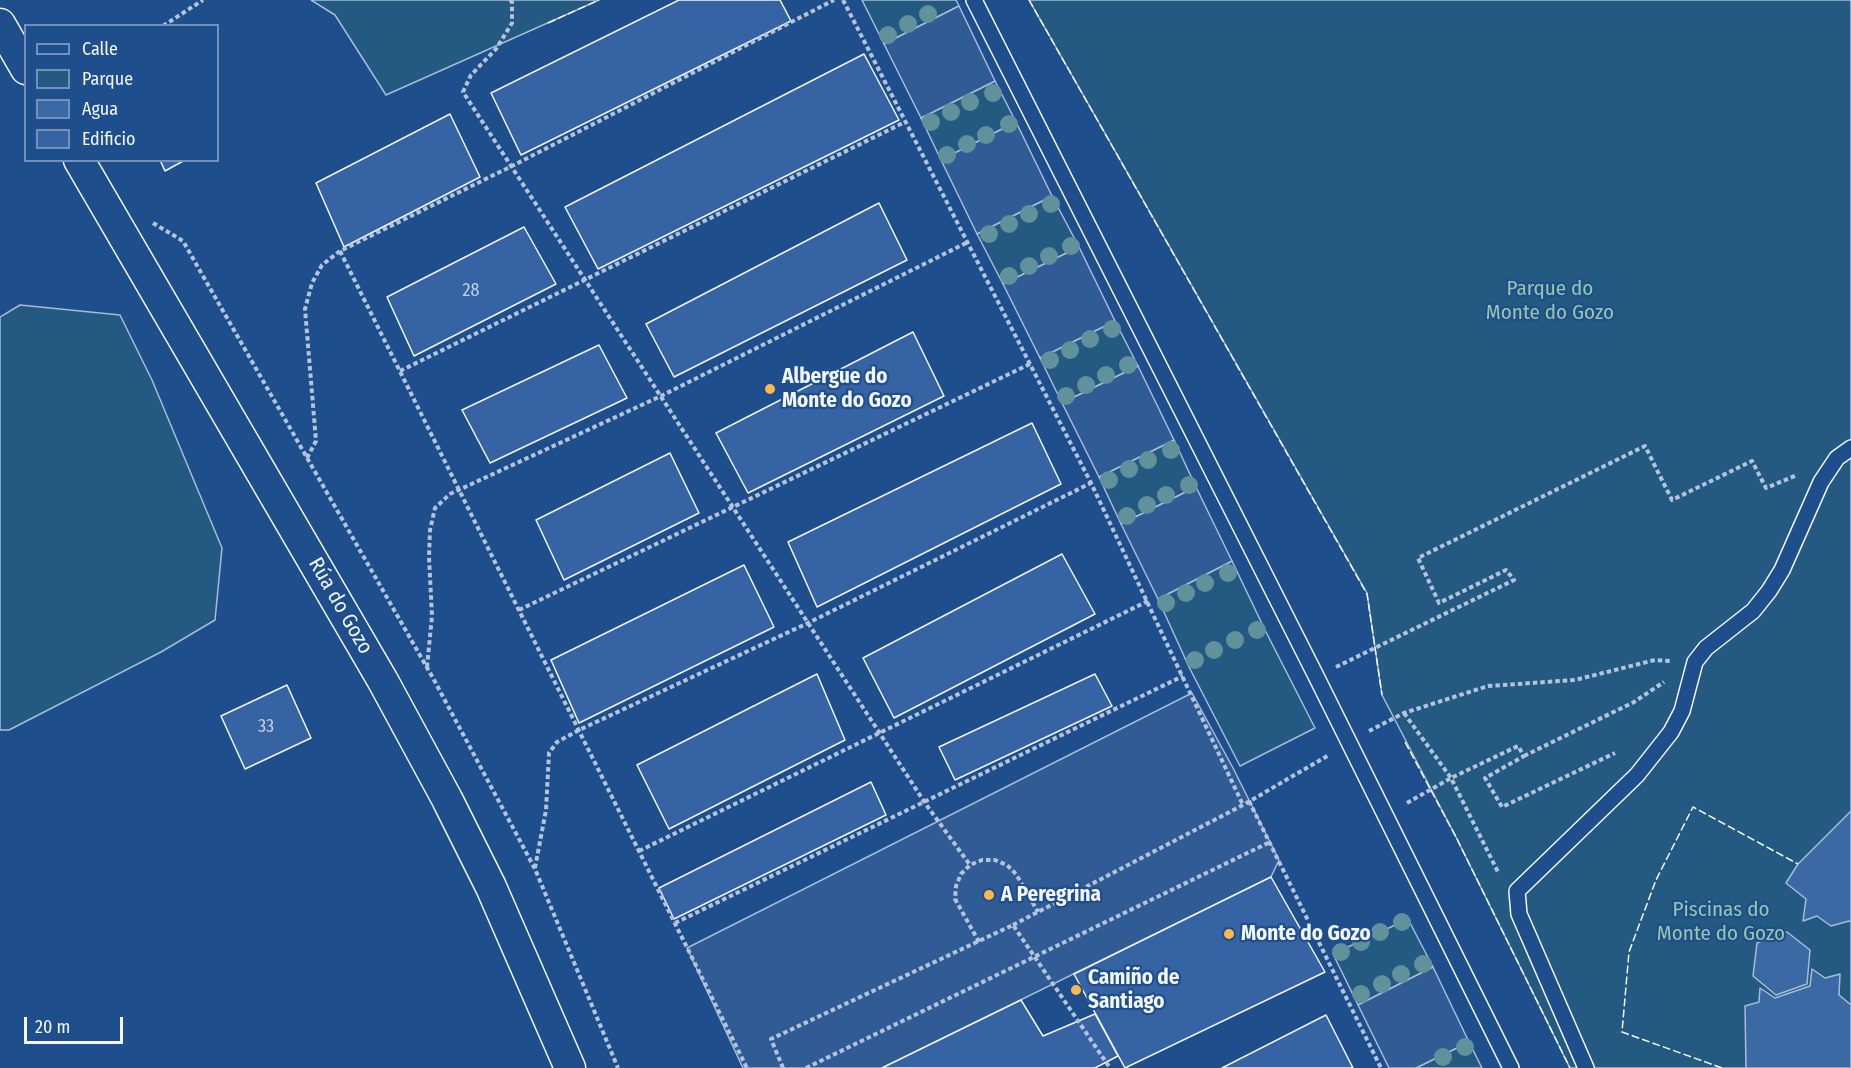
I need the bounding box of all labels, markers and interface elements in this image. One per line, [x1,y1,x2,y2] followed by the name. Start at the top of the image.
[24,24,219,162] legend
[82,38,118,60] text: Calle
[82,68,133,90] text: Parque
[82,98,118,120] text: Agua
[82,128,135,150] text: Edificio
[1486,276,1614,326] park label: Parque do Monte do Gozo
[463,280,479,302] house number: 28
[782,364,912,414] place label: Albergue do Monte do Gozo
[763,382,777,396] marker: Albergue do Monte do Gozo
[302,553,378,659] street label: Rúa do Gozo
[258,716,274,738] house number: 33
[1001,882,1101,908] place label: A Peregrina
[982,888,996,902] marker: A Peregrina
[1657,897,1785,947] park label: Piscinas do Monte do Gozo
[1241,921,1371,947] place label: Monte do Gozo
[1222,927,1236,941] marker: Monte do Gozo
[1088,965,1179,1015] place label: Camiño de Santiago
[1069,983,1083,997] marker: Camiño de Santiago
[27,1005,126,1043] scale bar
[35,1016,70,1038] text: 20 m

